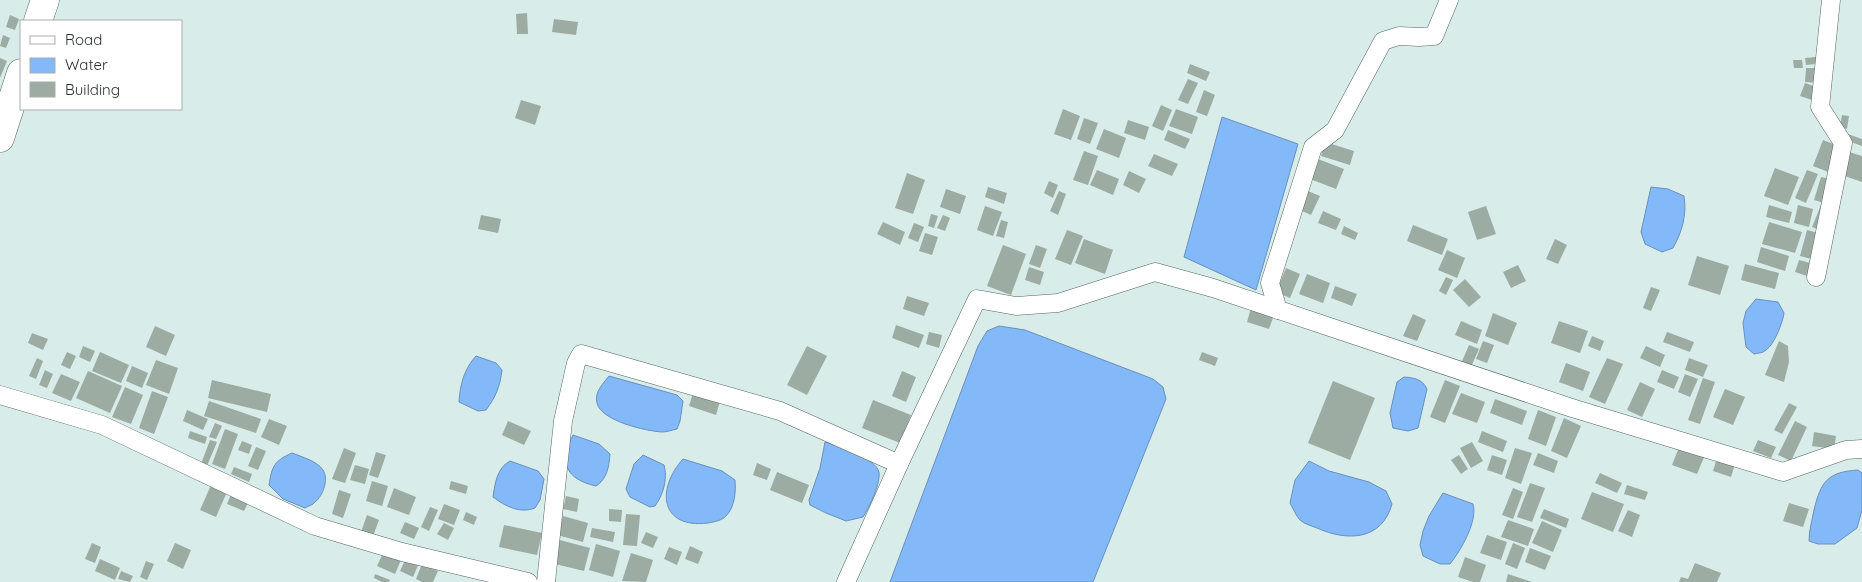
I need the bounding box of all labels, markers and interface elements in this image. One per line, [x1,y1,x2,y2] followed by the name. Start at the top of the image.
[20,20,182,110] legend
[65,30,102,49] text: Road
[65,55,108,74] text: Water
[65,80,120,99] text: Building

